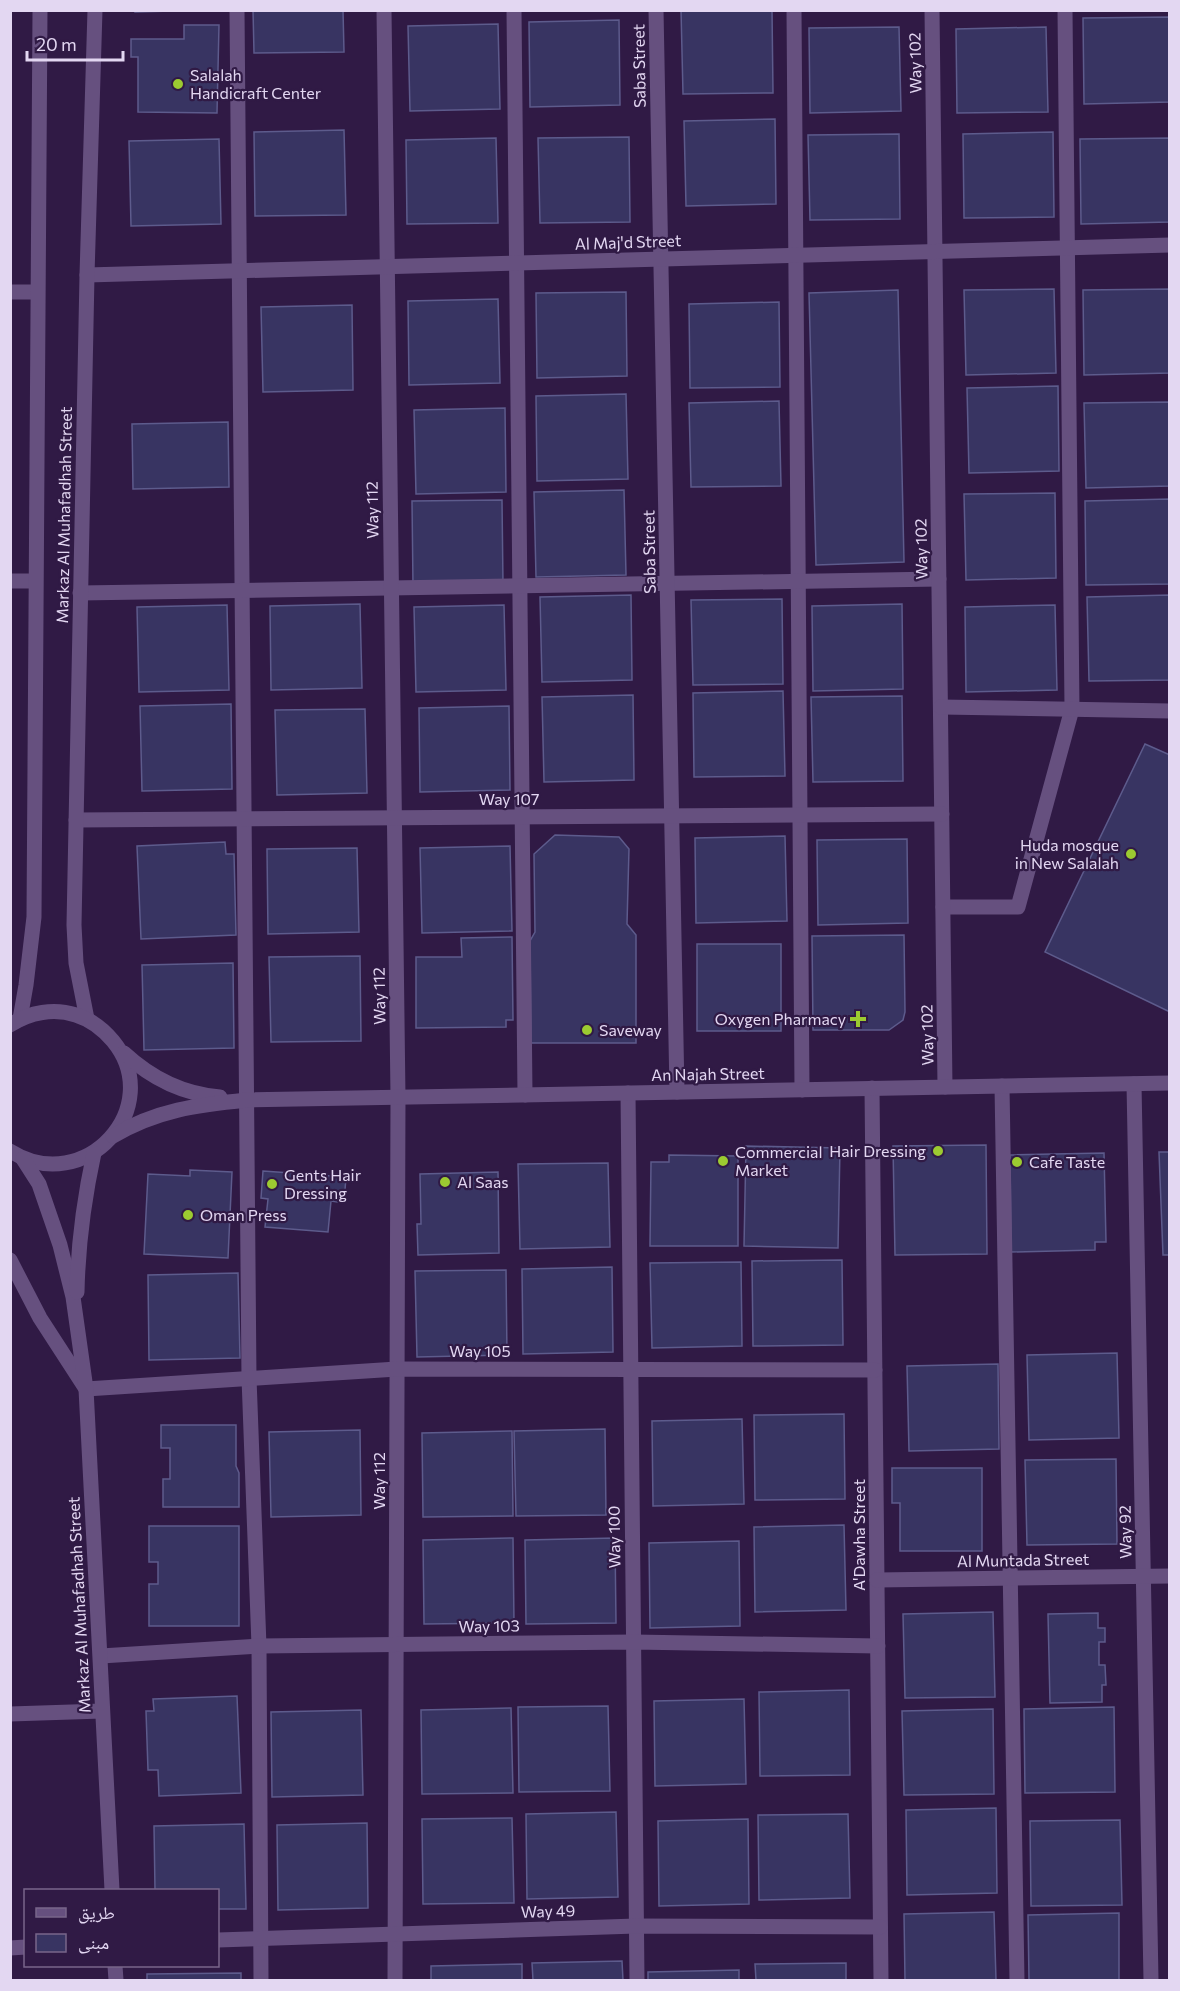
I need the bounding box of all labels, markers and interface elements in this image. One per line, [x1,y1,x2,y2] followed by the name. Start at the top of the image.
[628,23,649,108] street label: Saba Street
[27,24,123,62] scale bar
[904,32,925,94] street label: Way 102
[36,33,77,55] text: 20 m
[190,65,322,102] place label: Salalah Handicraft Center
[171,77,185,91] marker: Salalah Handicraft Center
[574,230,682,253] street label: Al Maj'd Street
[52,406,75,623] street label: Markaz Al Muhafadhah Street
[361,481,382,539] street label: Way 112
[638,509,659,594] street label: Saba Street
[910,518,931,580] street label: Way 102
[479,789,539,808] street label: Way 107
[1015,835,1119,872] place label: Huda mosque in New Salalah
[1124,847,1138,861] marker: Huda mosque in New Salalah
[368,967,389,1025] street label: Way 112
[916,1004,937,1066] street label: Way 102
[715,1009,846,1028] place label: Oxygen Pharmacy
[851,1012,865,1026] marker: Oxygen Pharmacy
[599,1020,662,1039] place label: Saveway
[580,1023,594,1037] marker: Saveway
[651,1063,765,1084] street label: An Najah Street
[829,1141,926,1160] place label: Hair Dressing
[735,1142,822,1179] place label: Commercial Market
[931,1144,945,1158] marker: Hair Dressing
[1029,1152,1105,1171] place label: Cafe Taste
[716,1154,730,1168] marker: Commercial Market
[1010,1155,1024,1169] marker: Cafe Taste
[284,1165,362,1202] place label: Gents Hair Dressing
[457,1172,509,1191] place label: Al Saas
[438,1175,452,1189] marker: Al Saas
[265,1177,279,1191] marker: Gents Hair Dressing
[200,1205,287,1224] place label: Oman Press
[181,1208,195,1222] marker: Oman Press
[449,1341,511,1360] street label: Way 105
[369,1452,388,1510] street label: Way 112
[849,1479,868,1591] street label: A'Dawha Street
[63,1496,94,1714] street label: Markaz Al Muhafadhah Street
[603,1505,624,1569] street label: Way 100
[1115,1505,1134,1559] street label: Way 92
[957,1549,1090,1570] street label: Al Muntada Street
[458,1615,520,1636] street label: Way 103
[24,1889,219,1967] legend
[521,1900,575,1921] street label: Way 49
[78,1901,115,1924] text: طريق
[78,1931,109,1954] text: مبنى

